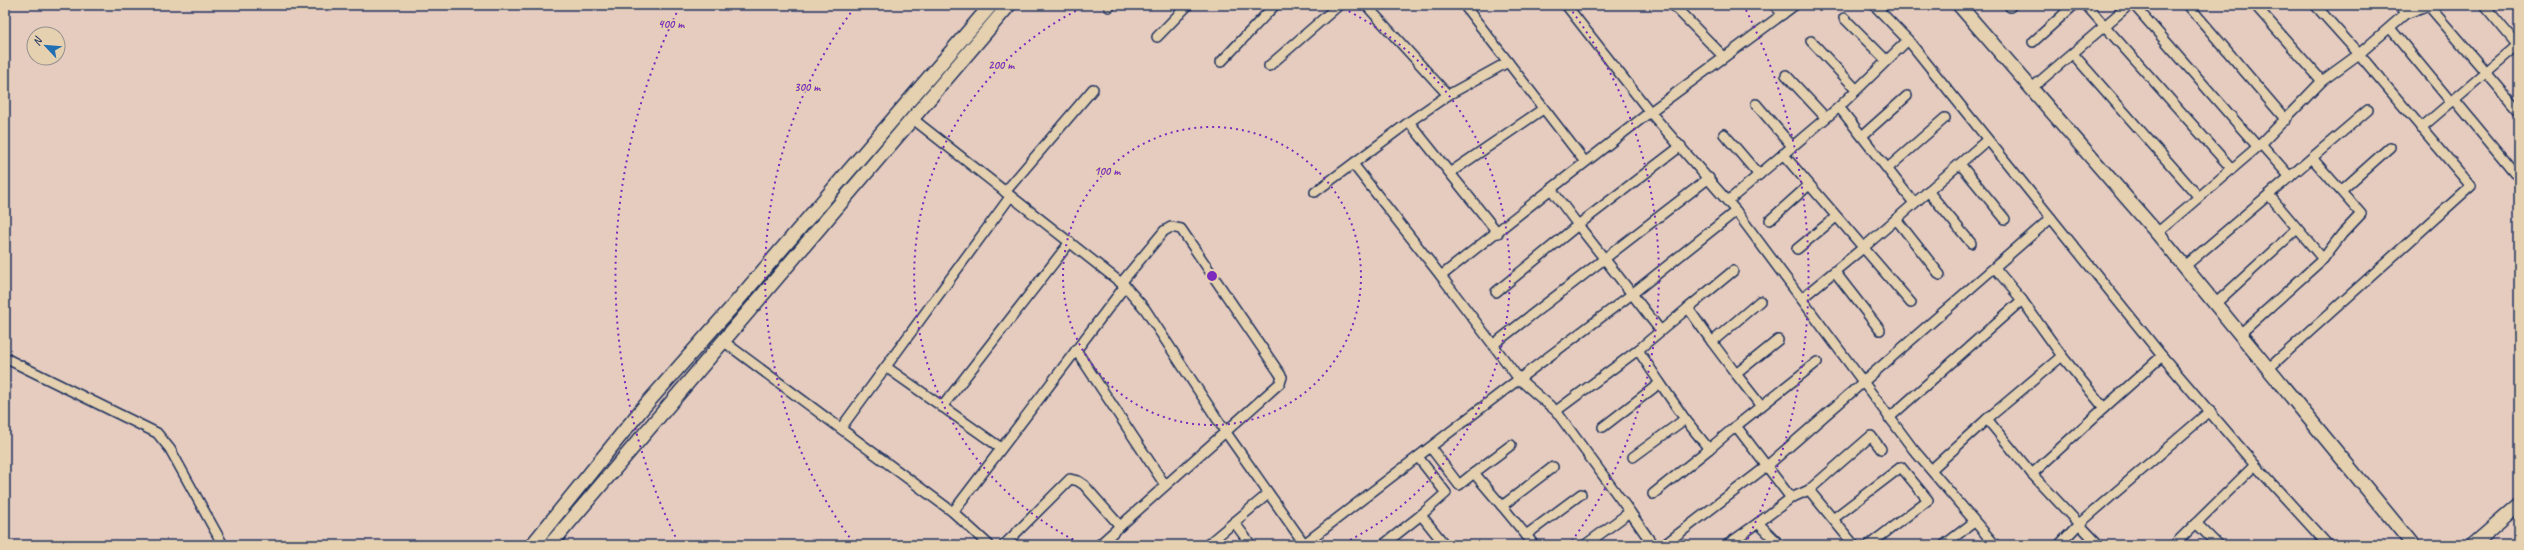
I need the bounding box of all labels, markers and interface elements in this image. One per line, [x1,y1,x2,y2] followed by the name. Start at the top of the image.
[658,16,685,32] text: 400 m
[26,26,66,66] north arrow
[29,34,46,48] text: N
[988,57,1015,73] text: 200 m
[794,79,821,95] text: 300 m
[1094,163,1121,179] text: 100 m
[1205,269,1219,283] centre of rings

